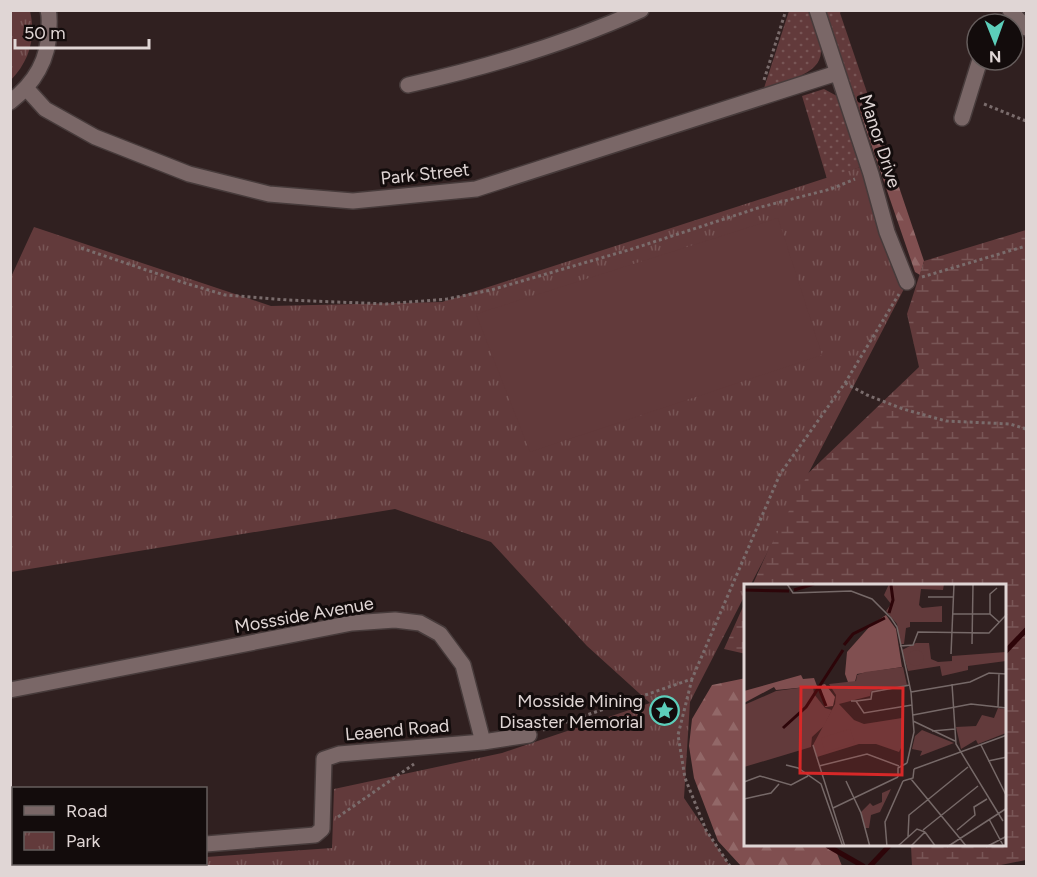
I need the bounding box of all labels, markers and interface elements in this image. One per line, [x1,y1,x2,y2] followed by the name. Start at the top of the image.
[15,12,148,50] scale bar
[965,12,1025,72] north arrow
[24,22,66,44] text: 50 m
[989,47,1002,66] text: N
[855,91,906,191] street label: Manor Drive
[380,158,471,190] street label: Park Street
[744,584,1007,847] inset map
[233,592,375,638] street label: Mossside Avenue
[499,690,643,733] place label: Mosside Mining Disaster Memorial
[648,695,680,727] place icon: Mosside Mining Disaster Memorial
[344,714,450,746] street label: Leaend Road
[12,787,207,865] legend
[66,800,107,822] text: Road
[66,830,101,852] text: Park

